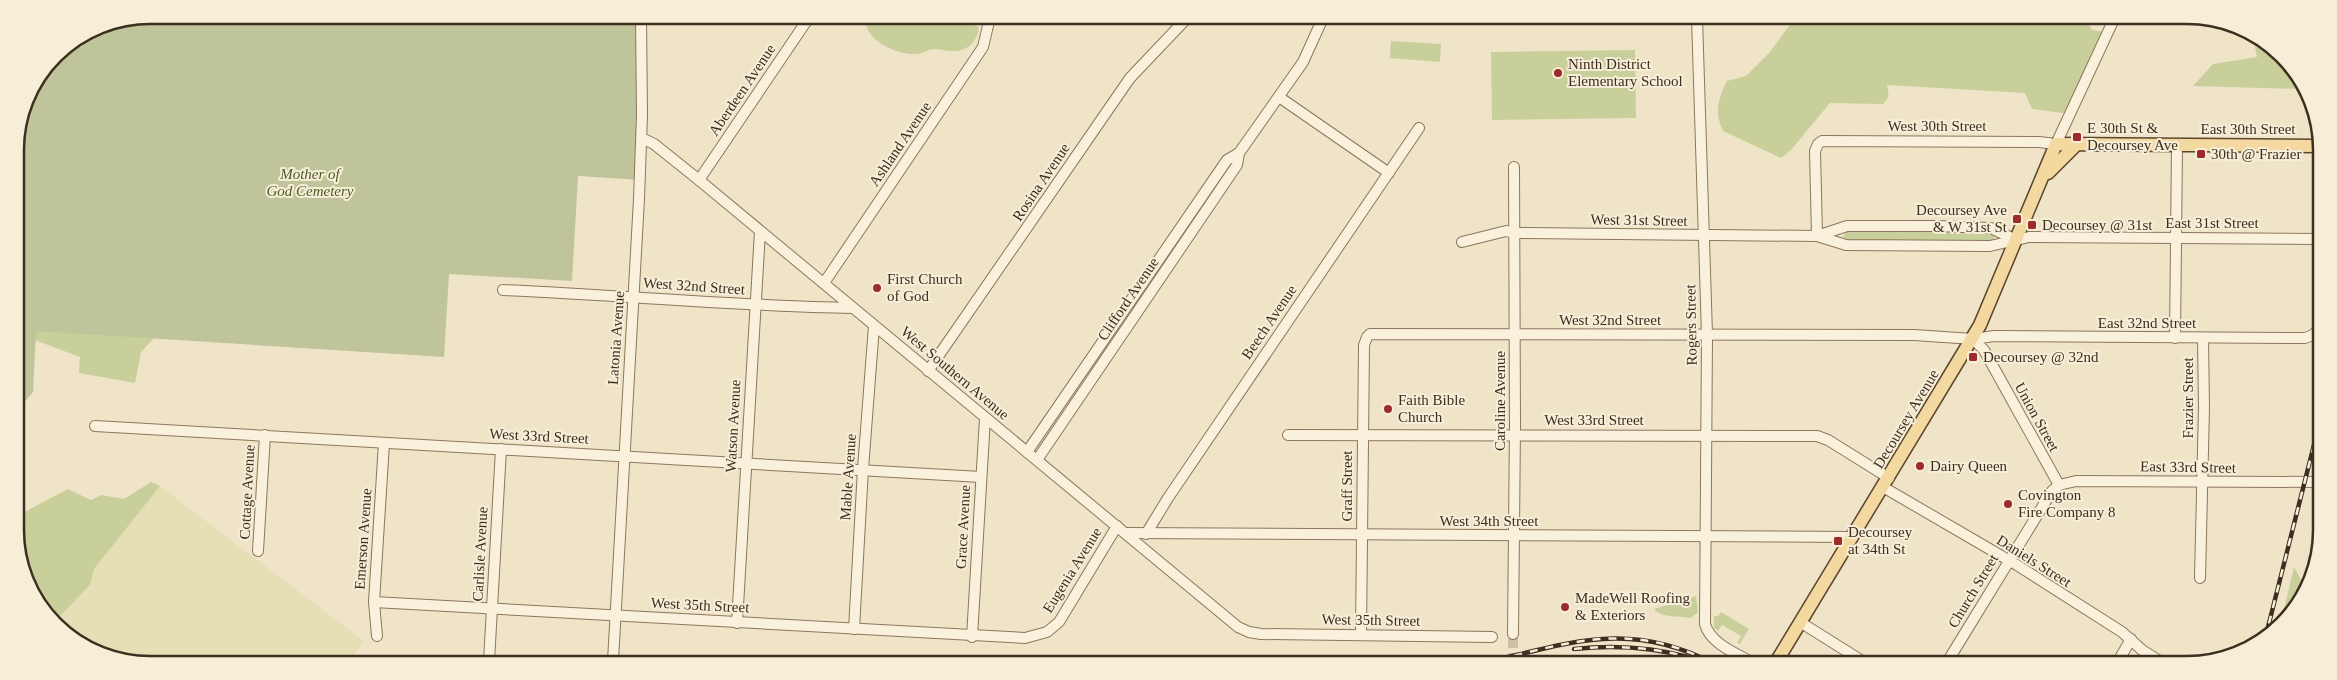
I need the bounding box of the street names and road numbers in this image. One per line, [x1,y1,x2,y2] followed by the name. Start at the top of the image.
[706,41,779,139] street label: Aberdeen Avenue
[866,98,934,189] street label: Ashland Avenue
[1888,118,1987,134] street label: West 30th Street
[2201,121,2296,137] street label: East 30th Street
[1009,140,1073,224] street label: Rosina Avenue
[1590,211,1689,229] street label: West 31st Street
[2165,215,2259,231] street label: East 31st Street
[1094,254,1162,343] street label: Clifford Avenue
[643,274,746,298] street label: West 32nd Street
[1238,282,1300,362] street label: Beech Avenue
[1682,283,1700,366] street label: Rogers Street
[605,290,627,386] street label: Latonia Avenue
[1559,312,1662,328] street label: West 32nd Street
[2098,315,2197,331] street label: East 32nd Street
[898,323,1012,423] street label: West Southern Avenue
[1492,351,1508,451] street label: Caroline Avenue
[2180,357,2196,439] street label: Frazier Street
[1870,366,1942,471] street label: Decoursey Avenue
[723,379,743,473] street label: Watson Avenue
[2012,380,2063,455] street label: Union Street
[1544,412,1645,428] street label: West 33rd Street
[489,425,590,447] street label: West 33rd Street
[837,433,859,521] street label: Mable Avenue
[237,444,257,540] street label: Cottage Avenue
[1339,450,1355,521] street label: Graff Street
[2140,458,2237,476] street label: East 33rd Street
[953,484,973,569] street label: Grace Avenue
[351,487,375,590] street label: Emerson Avenue
[470,506,490,602] street label: Carlisle Avenue
[1440,513,1539,529] street label: West 34th Street
[1039,524,1105,616] street label: Eugenia Avenue
[1994,532,2075,591] street label: Daniels Street
[1945,551,2002,631] street label: Church Street
[650,594,751,616] street label: West 35th Street
[1321,611,1421,629] street label: West 35th Street

